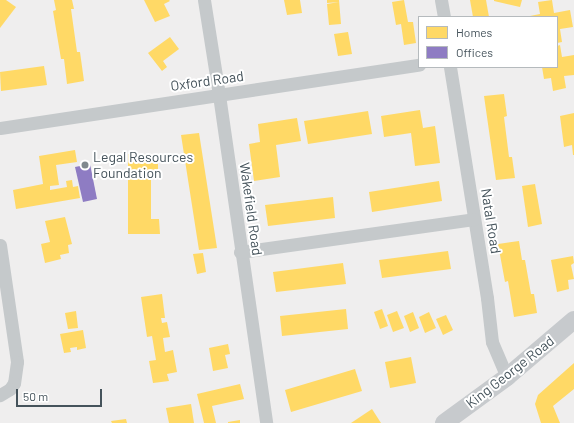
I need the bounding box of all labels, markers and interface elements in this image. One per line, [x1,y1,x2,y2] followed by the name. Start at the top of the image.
[418,16,558,68] legend
[456,25,492,39] text: Homes
[456,45,493,59] text: Offices
[169,68,245,94] street label: Oxford Road
[93,149,193,182] place label: Legal Resources Foundation
[80,160,90,170] marker: Legal Resources Foundation
[236,161,266,257] street label: Wakefield Road
[478,187,504,255] street label: Natal Road
[463,332,557,412] street label: King George Road
[18,381,104,407] scale bar
[23,389,48,403] text: 50 m

